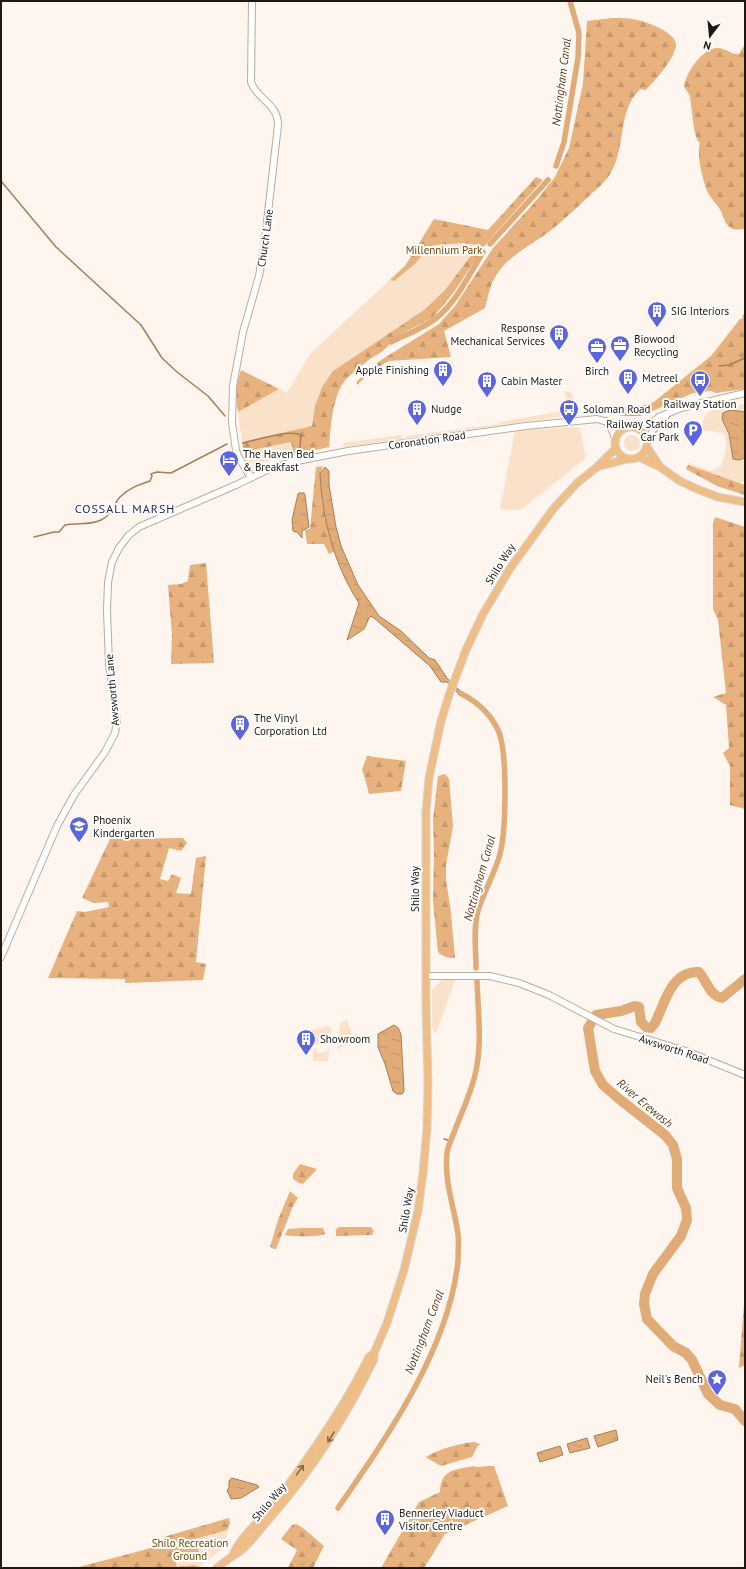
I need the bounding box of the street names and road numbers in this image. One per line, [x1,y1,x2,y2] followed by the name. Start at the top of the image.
[254,208,276,268] street label: Church Lane
[388,428,467,452] street label: Coronation Road
[482,540,519,587] street label: Shilo Way
[102,653,122,727] street label: Awsworth Lane
[408,865,422,912] street label: Shilo Way
[637,1031,711,1067] street label: Awsworth Road
[395,1185,417,1234] street label: Shilo Way
[249,1479,290,1524] street label: Shilo Way

